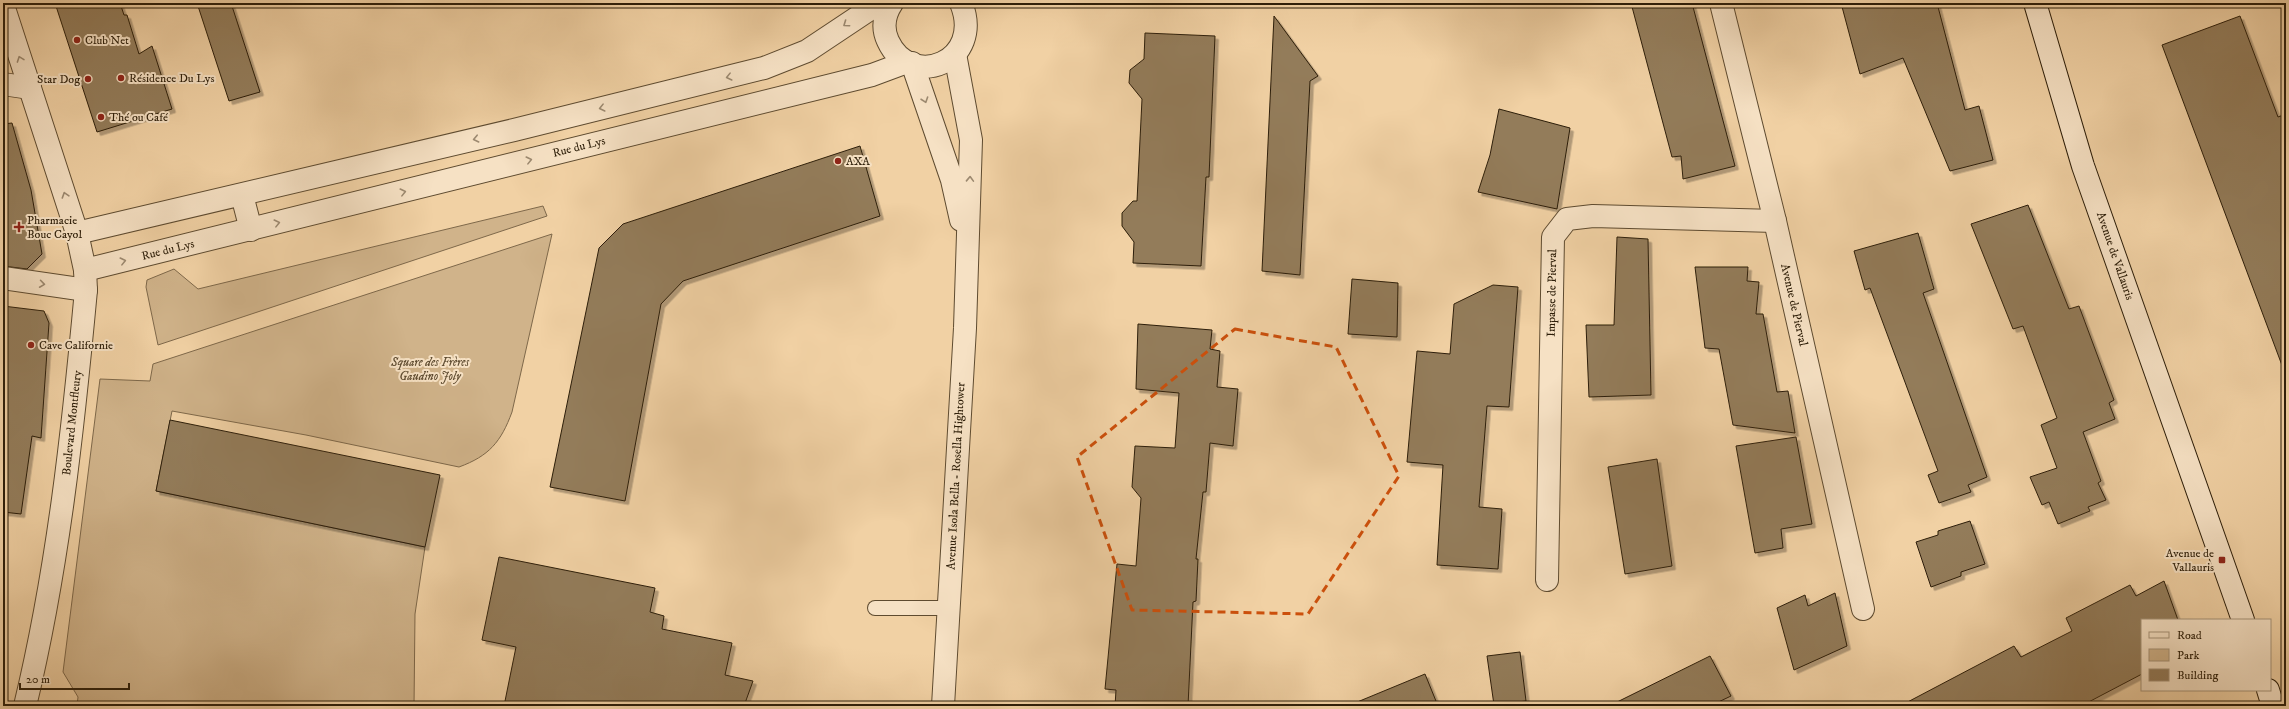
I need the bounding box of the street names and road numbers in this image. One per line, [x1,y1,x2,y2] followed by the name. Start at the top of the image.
[551,133,607,161] street label: Rue du Lys
[2093,210,2137,302] street label: Avenue de Vallauris
[140,236,196,264] street label: Rue du Lys
[1544,249,1560,337] street label: Impasse de Pierval
[1777,262,1811,348] street label: Avenue de Pierval
[59,369,85,476] street label: Boulevard Montfleury
[944,381,968,570] street label: Avenue Isola Bella - Rosella Hightower

